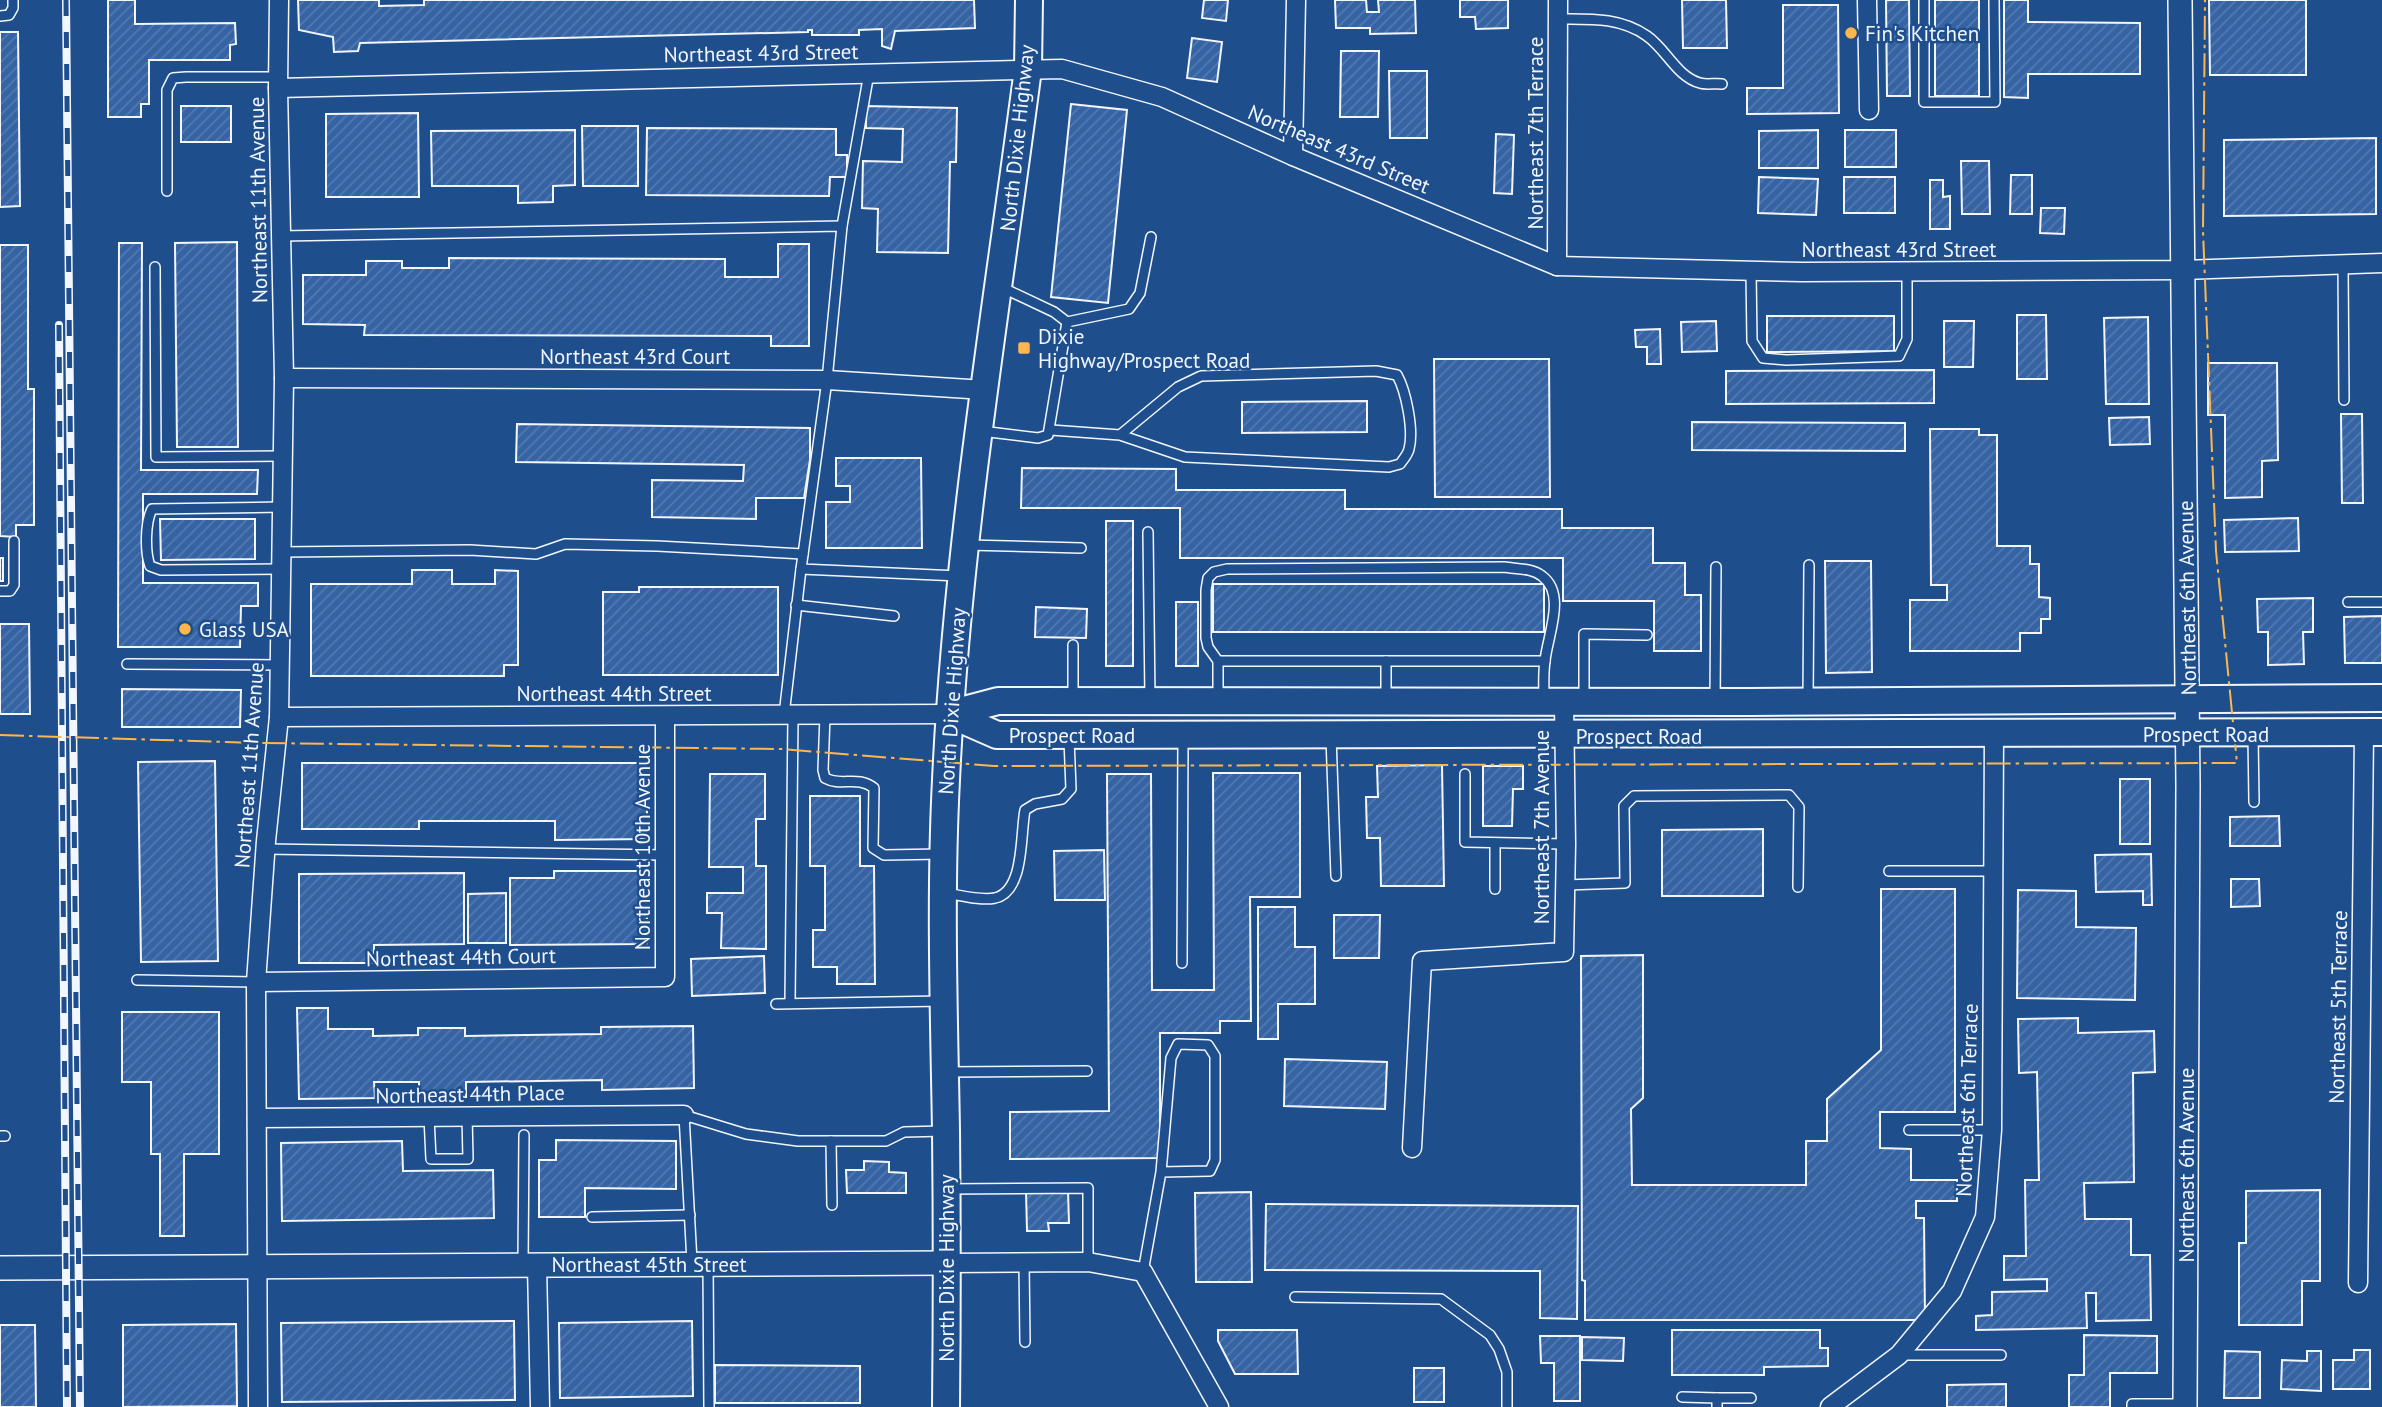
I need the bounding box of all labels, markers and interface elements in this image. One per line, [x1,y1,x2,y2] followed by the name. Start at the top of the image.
[1865,20,1979,47] place label: Fin's Kitchen
[1843,25,1859,41] marker: Fin's Kitchen
[1522,37,1549,229] street label: Northeast 7th Terrace
[663,38,859,68] street label: Northeast 43rd Street
[994,43,1040,233] street label: North Dixie Highway
[243,97,273,303] street label: Northeast 11th Avenue
[1244,98,1434,200] street label: Northeast 43rd Street
[1802,236,1996,263] street label: Northeast 43rd Street
[1038,323,1250,374] place label: Dixie Highway/Prospect Road
[1016,340,1032,356] marker: Dixie Highway/Prospect Road
[540,343,730,370] street label: Northeast 43rd Court
[2172,500,2202,696] street label: Northeast 6th Avenue
[932,606,972,796] street label: North Dixie Highway
[199,616,290,643] place label: Glass USA
[177,621,193,637] marker: Glass USA
[228,661,270,869] street label: Northeast 11th Avenue
[516,680,712,707] street label: Northeast 44th Street
[2143,721,2269,748] street label: Prospect Road
[1009,722,1135,749] street label: Prospect Road
[1576,723,1702,750] street label: Prospect Road
[1528,730,1555,924] street label: Northeast 7th Avenue
[629,744,656,950] street label: Northeast 10th Avenue
[2323,910,2353,1104] street label: Northeast 5th Terrace
[366,942,556,972] street label: Northeast 44th Court
[1950,1003,1984,1197] street label: Northeast 6th Terrace
[2173,1068,2200,1262] street label: Northeast 6th Avenue
[375,1079,565,1109] street label: Northeast 44th Place
[933,1174,960,1362] street label: North Dixie Highway
[551,1251,747,1278] street label: Northeast 45th Street

